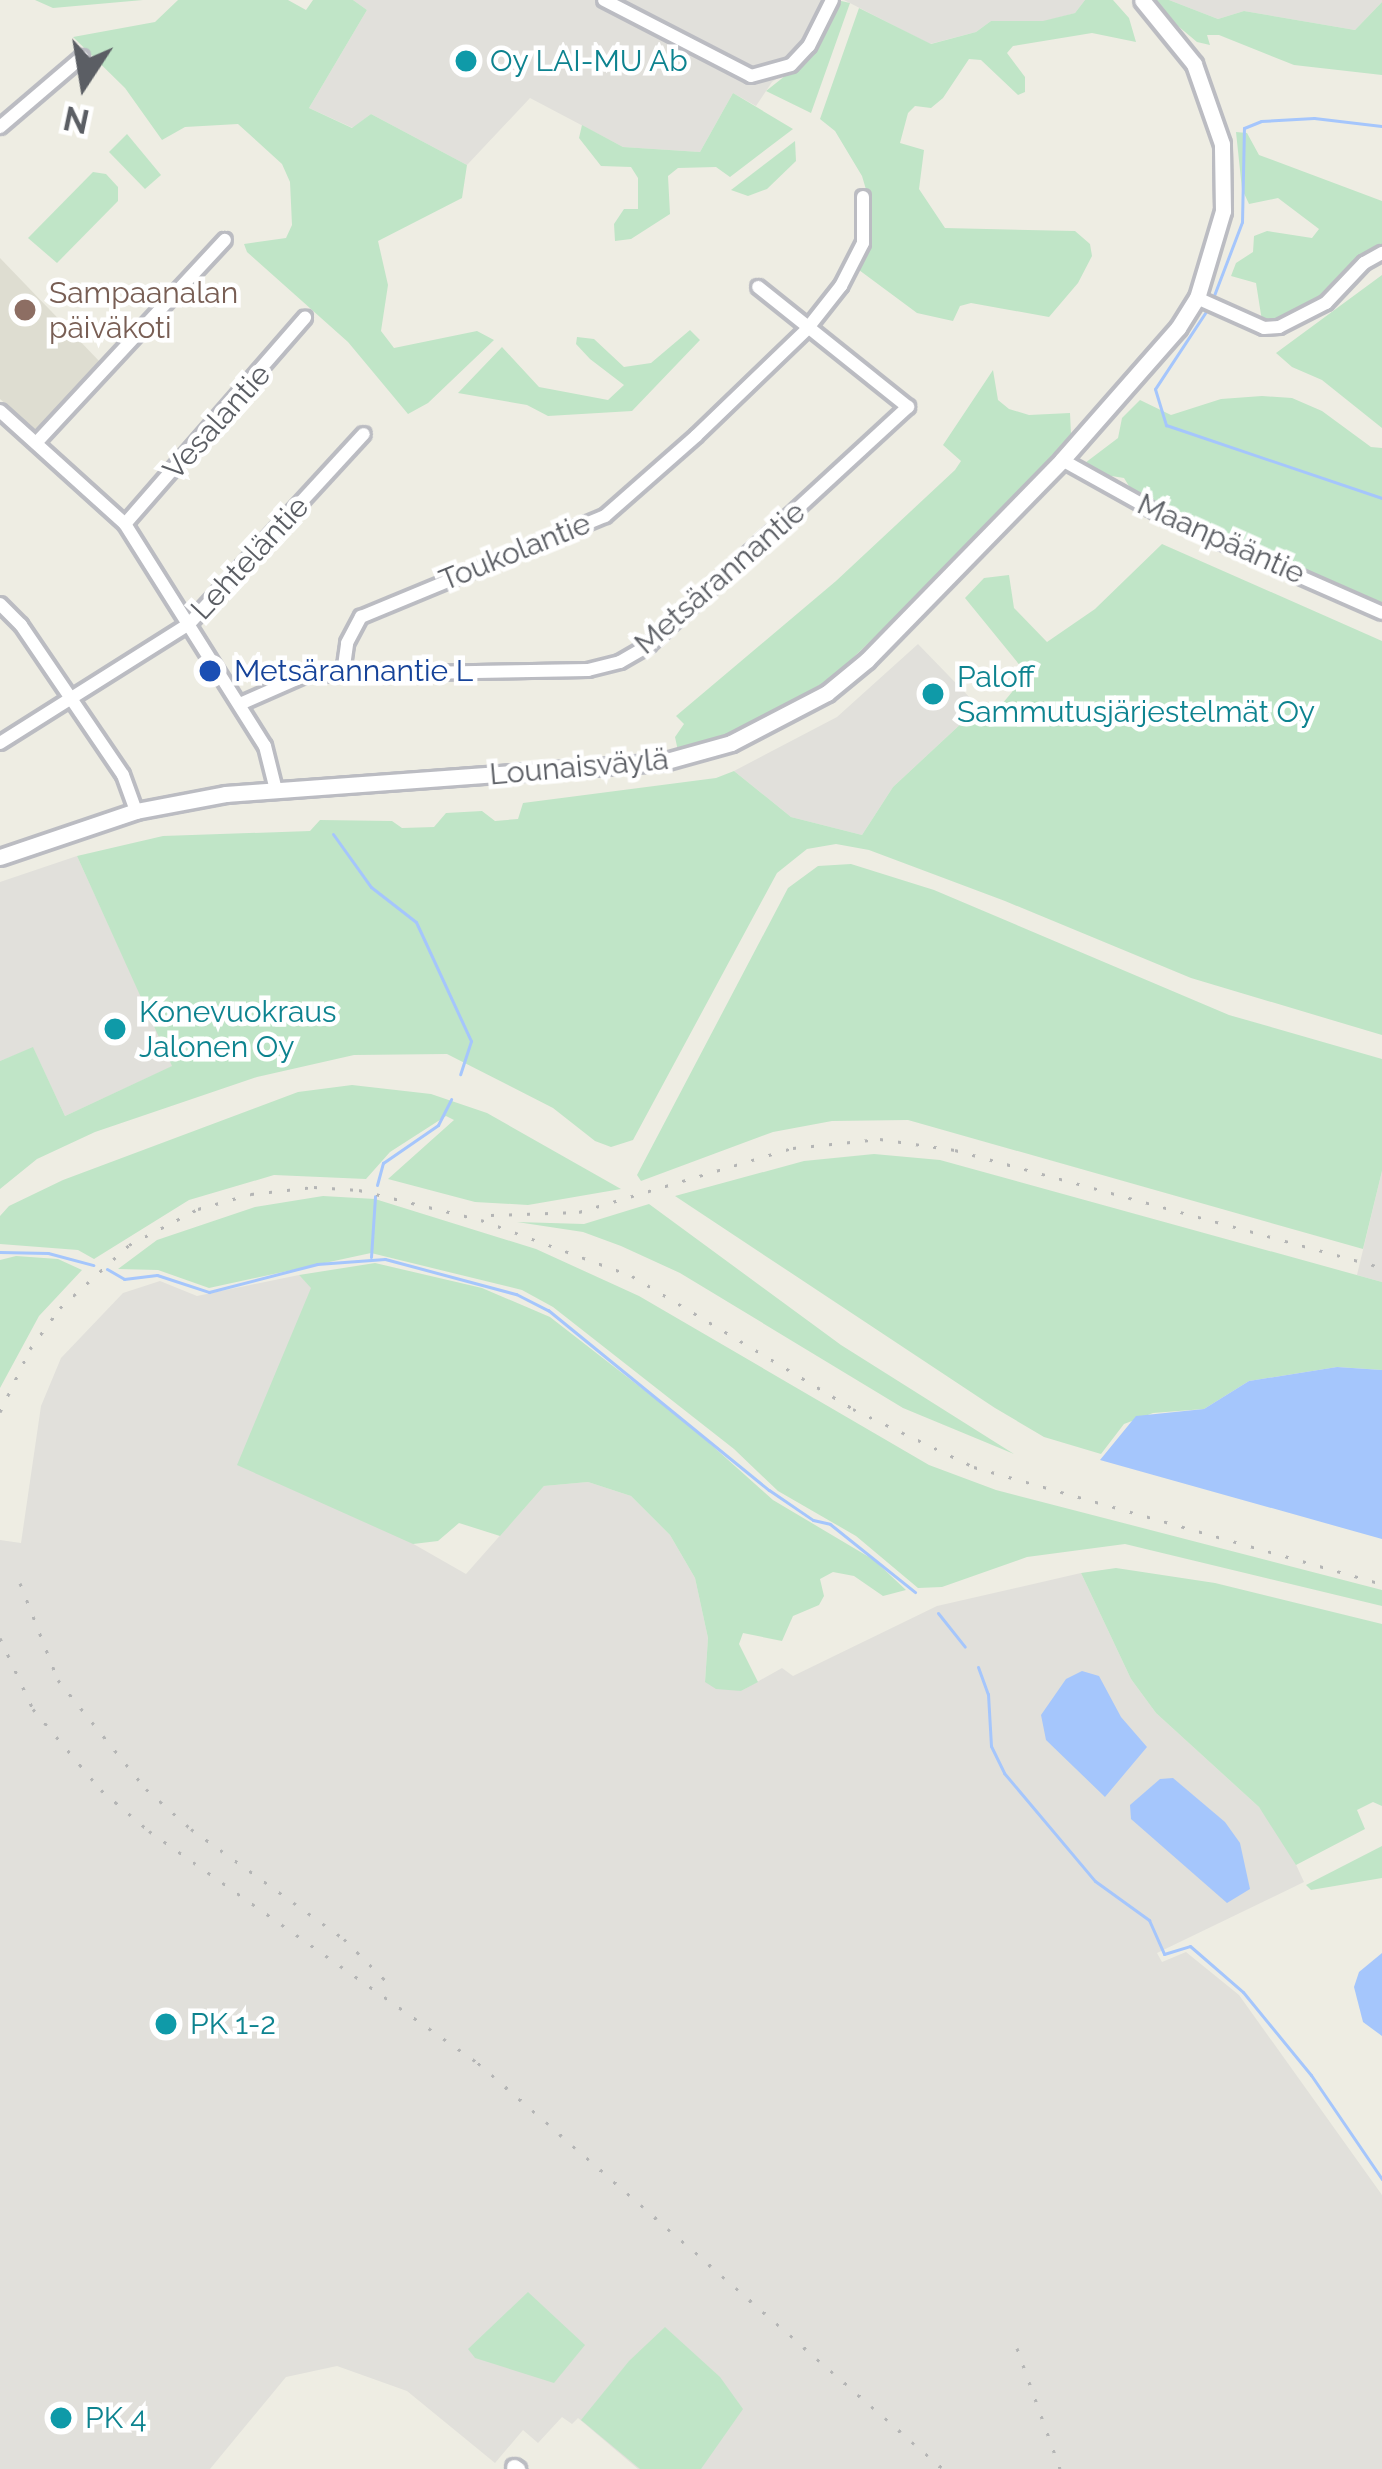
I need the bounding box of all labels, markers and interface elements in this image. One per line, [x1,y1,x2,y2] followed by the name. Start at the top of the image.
[24,24,144,144] north arrow
[490,43,690,79] place label: Oy LAI-MU Ab
[453,48,479,74] marker: Oy LAI-MU Ab
[60,98,93,141] text: N
[49,275,238,346] place label: Sampaanalan päiväkoti
[12,297,38,323] marker: Sampaanalan päiväkoti
[156,357,278,487] street label: Vesalantie
[1132,486,1310,592] street label: Maanpääntie
[184,489,316,627] street label: Lehteläntie
[627,494,813,662] street label: Metsärannantie
[434,505,596,599] street label: Toukolantie
[234,653,473,689] place label: Metsärannantie L
[197,658,223,684] marker: Metsärannantie L
[957,659,1315,730] place label: Paloff Sammutusjärjestelmät Oy
[920,681,946,707] marker: Paloff Sammutusjärjestelmät Oy
[488,741,670,793] street label: Lounaisväylä
[139,994,337,1064] place label: Konevuokraus Jalonen Oy
[102,1016,128,1042] marker: Konevuokraus Jalonen Oy
[190,2006,276,2042] place label: PK 1-2
[153,2011,179,2037] marker: PK 1-2
[85,2400,147,2436] place label: PK 4
[48,2405,74,2431] marker: PK 4

